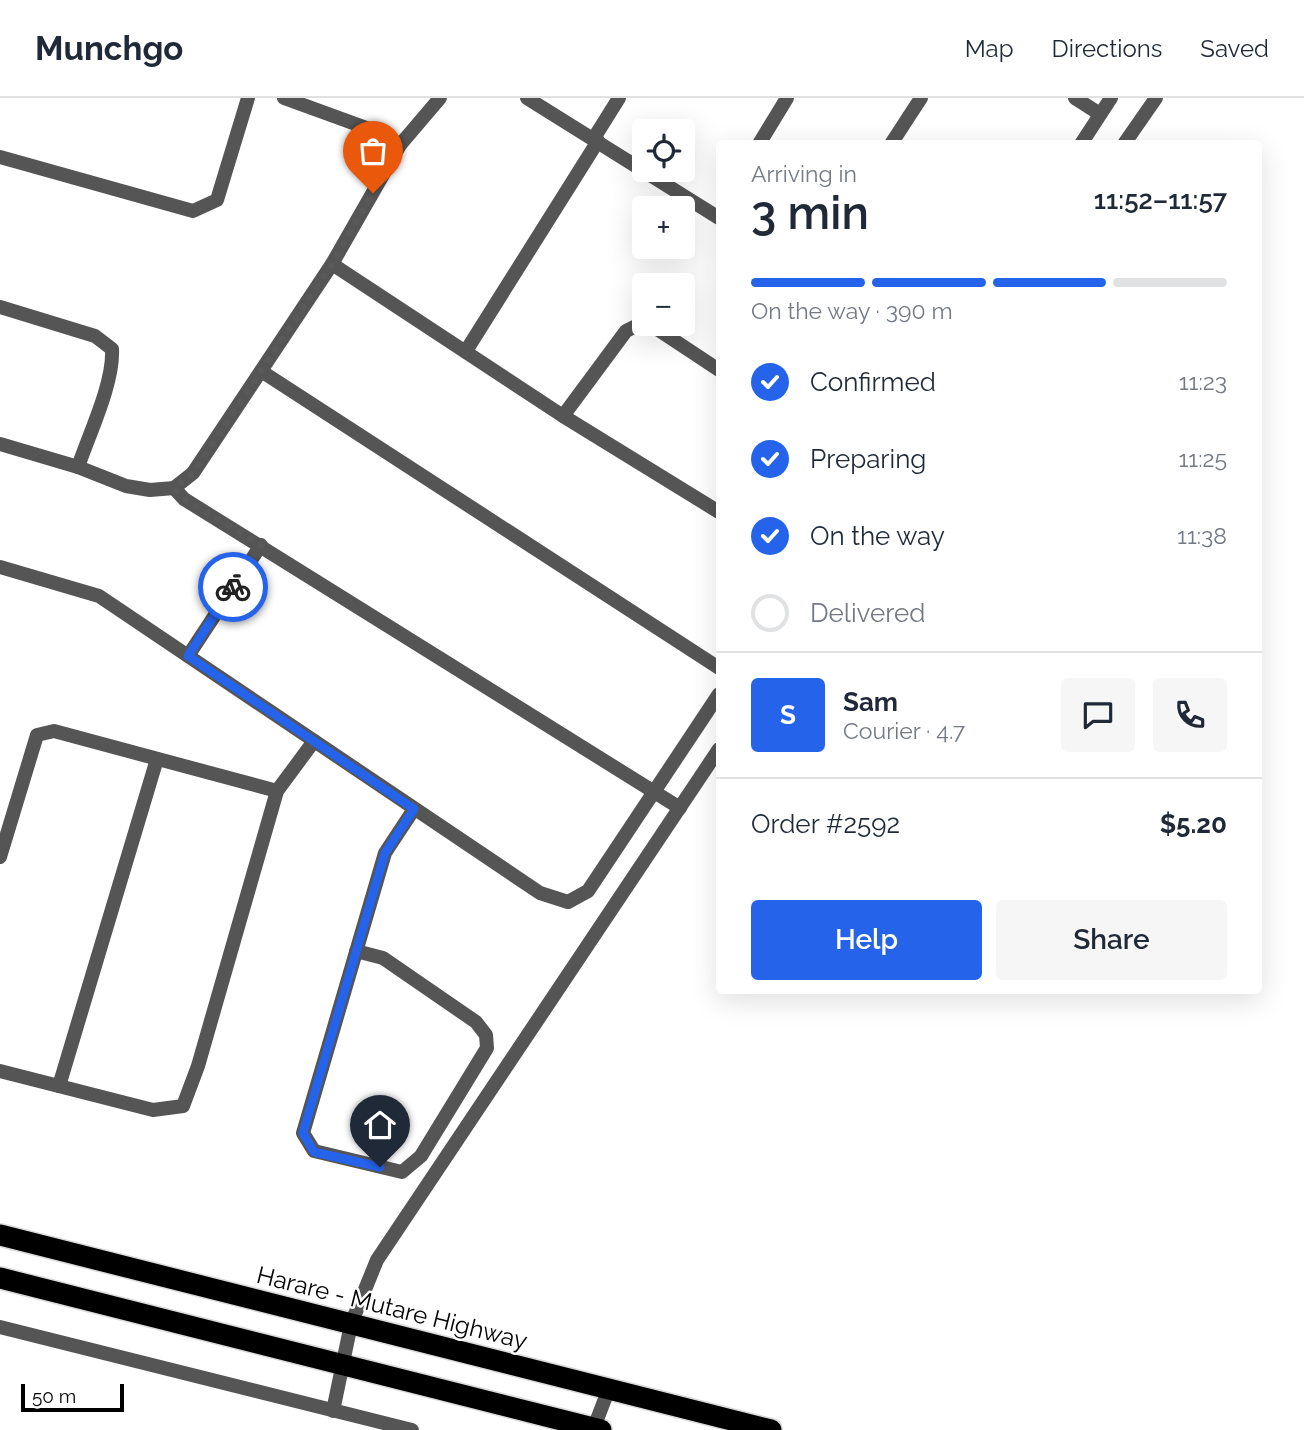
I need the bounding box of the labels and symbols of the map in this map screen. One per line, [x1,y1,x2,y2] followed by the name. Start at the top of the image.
[343,121,403,193] pin
[198,552,268,622] courier
[350,1095,410,1167] pin
[254,1260,530,1355] street label: Harare - Mutare Highway
[21,1381,124,1413] scale bar

